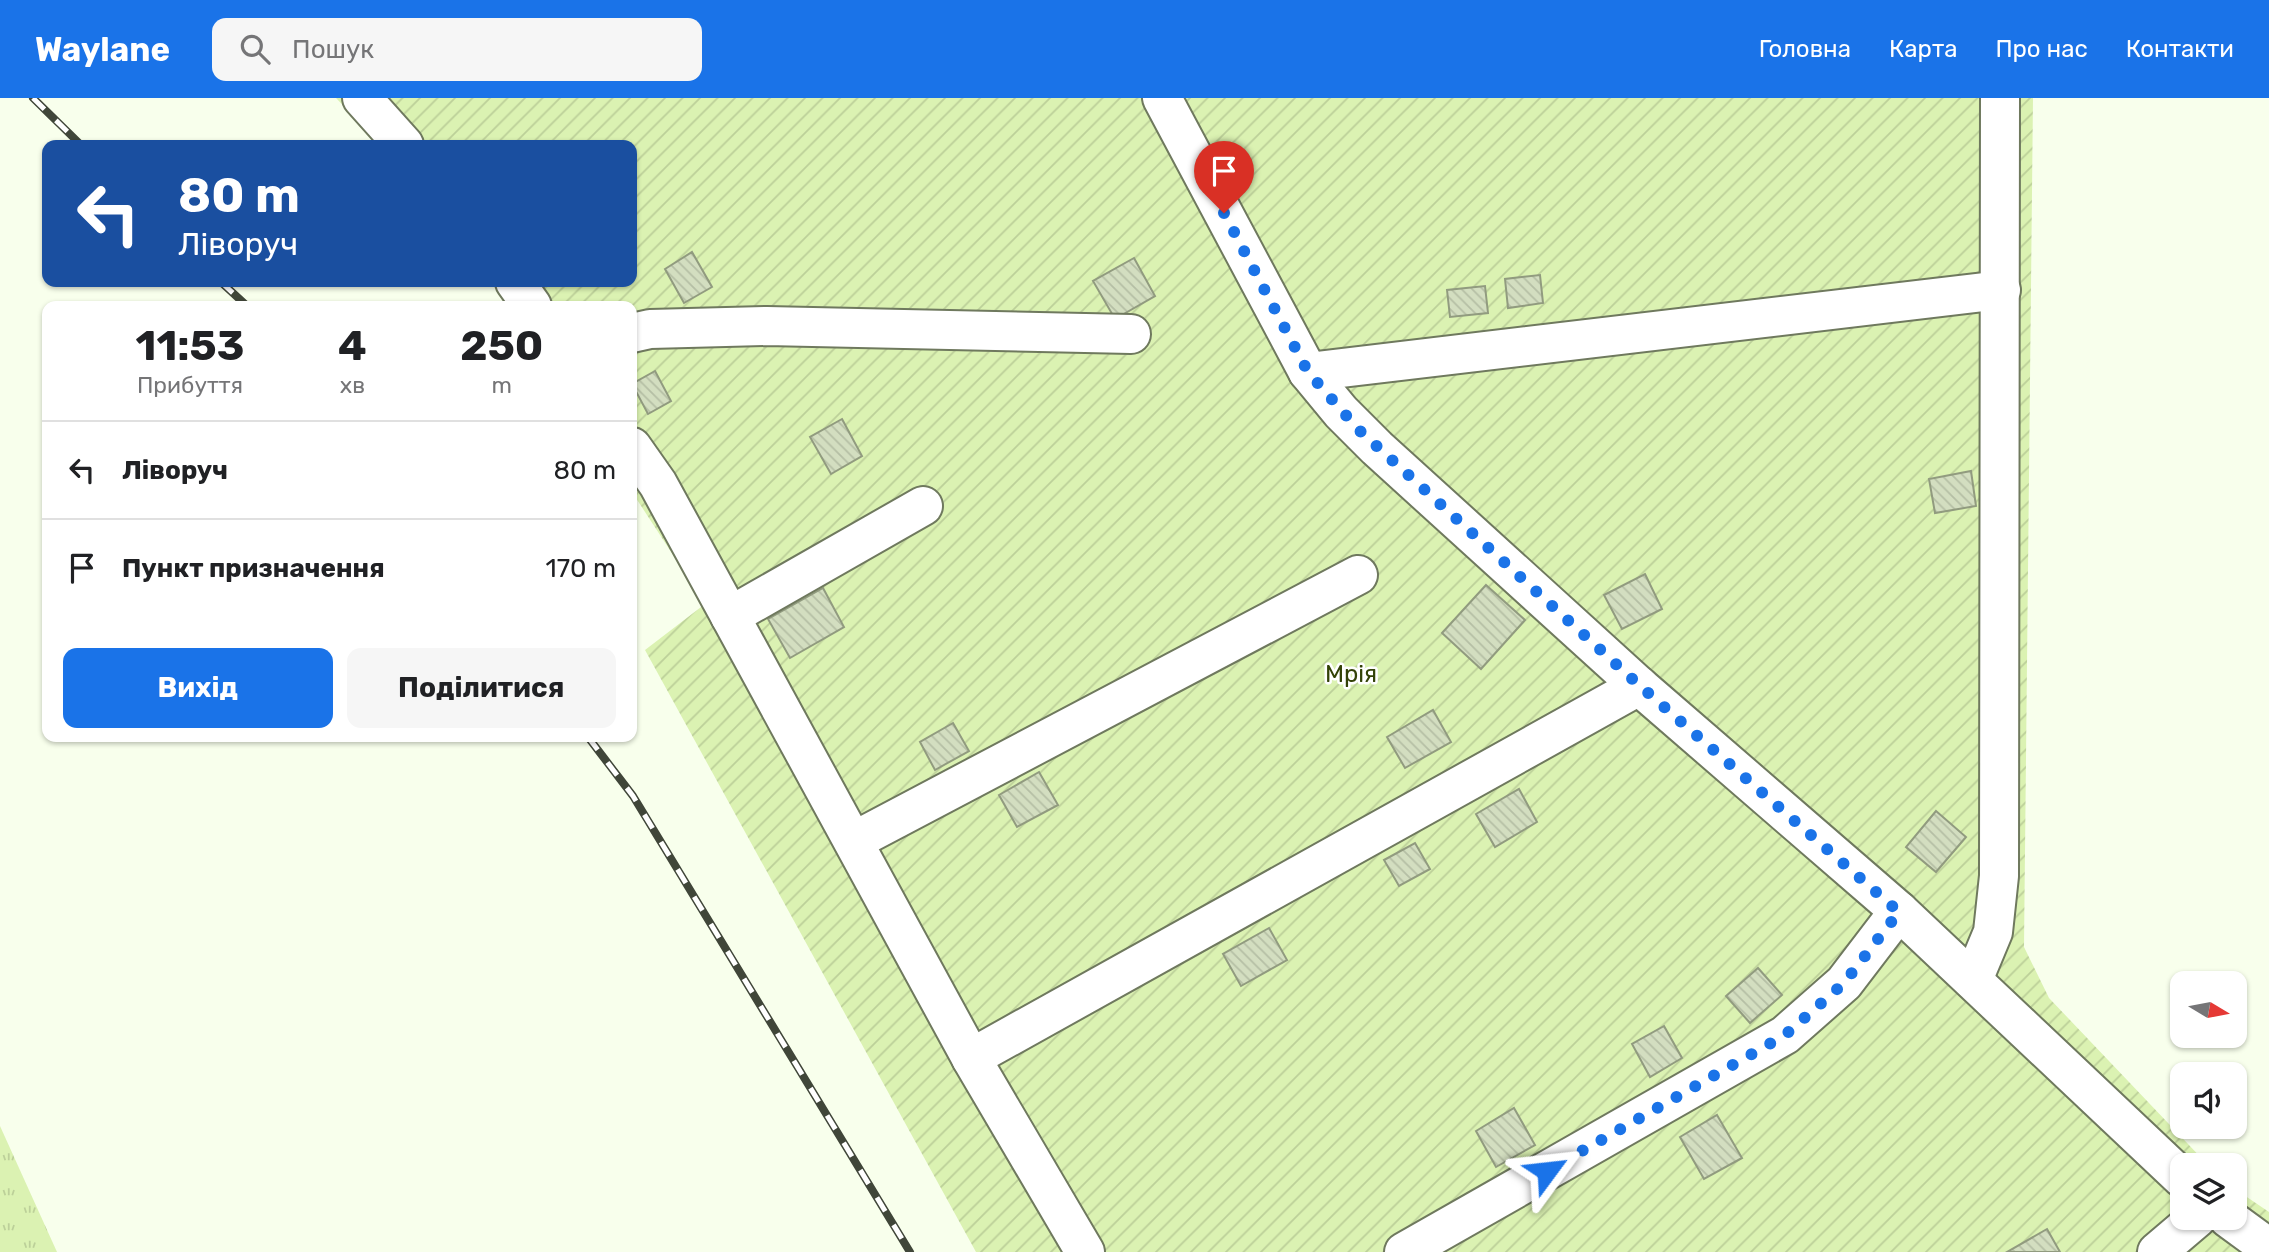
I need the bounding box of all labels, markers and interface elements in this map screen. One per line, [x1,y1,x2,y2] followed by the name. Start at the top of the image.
[212,18,702,81] search box
[35,30,170,69] text: Waylane
[236,30,274,68] icon: search
[292,34,374,65] text: Пошук
[1759,35,1851,63] text: Головна
[1889,35,1957,63] text: Карта
[1995,35,2088,63] text: Про нас
[2126,35,2234,63] text: Контакти
[1194,141,1254,213] pin
[1205,152,1243,190] icon: arrive
[178,166,300,224] text: 80 m
[63,168,154,259] icon: left
[178,225,298,263] text: Ліворуч
[136,321,244,371] text: 11:53
[338,321,367,371] text: 4
[460,321,543,371] text: 250
[137,371,243,399] text: Прибуття
[340,371,365,399] text: хв
[492,371,512,399] text: m
[63,451,101,489] icon: left
[122,455,228,486] text: Ліворуч
[553,455,616,486] text: 80 m
[63,549,101,587] icon: arrive
[122,553,385,584] text: Пункт призначення
[546,553,616,584] text: 170 m
[63,648,333,728] button: Вихід
[347,648,616,728] button: Поділитися
[1325,660,1377,688] park label: Мрія
[2170,971,2247,1048] north arrow
[2170,971,2247,1230] map controls
[2170,1062,2247,1139] button: sound
[1510,1134,1584,1208] position arrow
[2170,1153,2247,1230] button: layers

